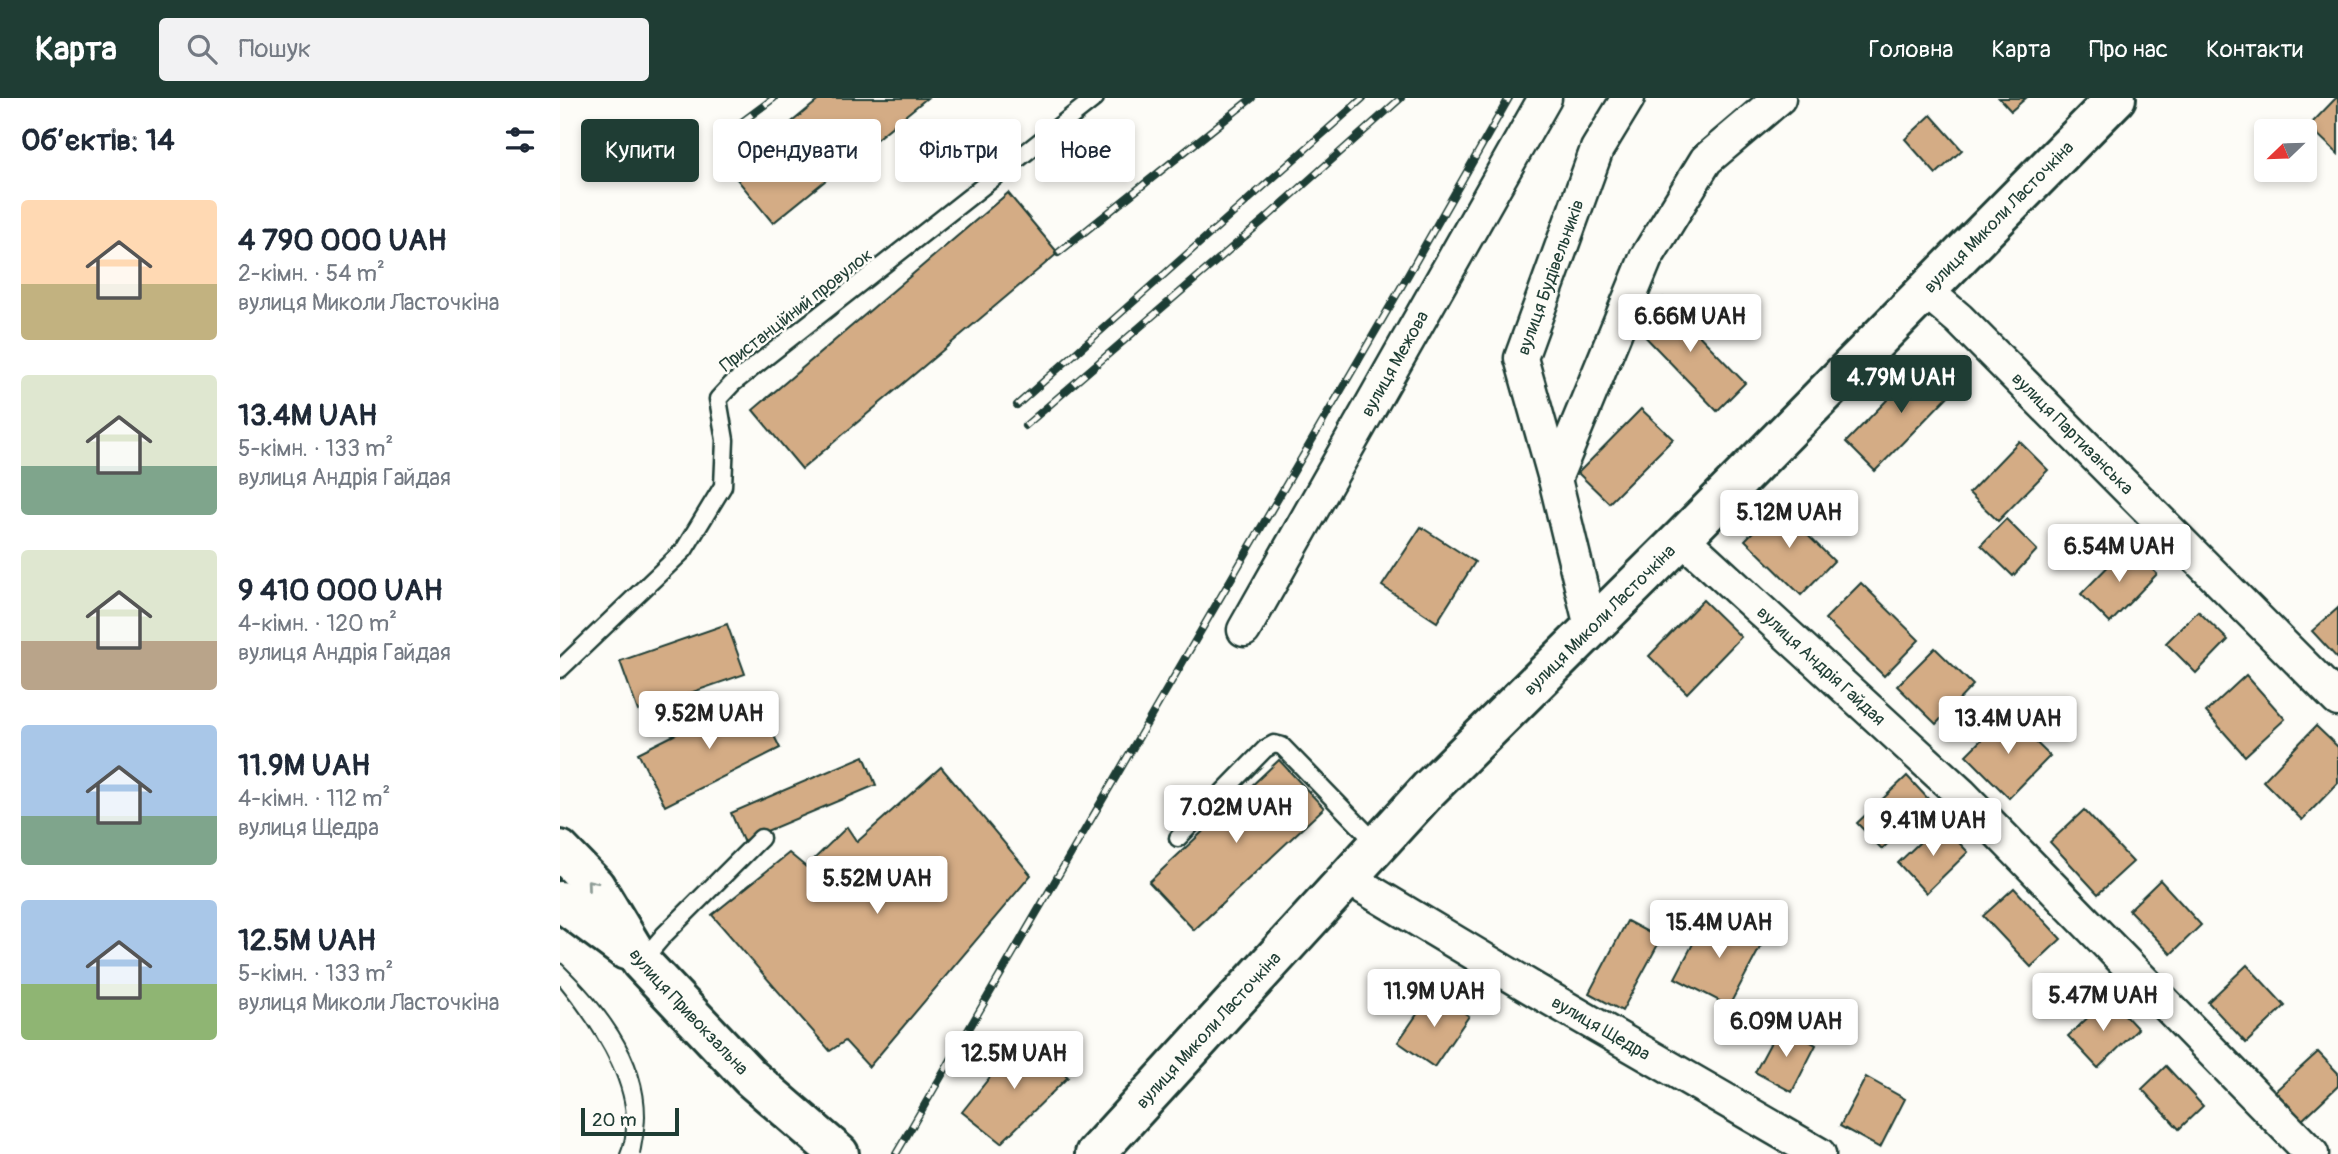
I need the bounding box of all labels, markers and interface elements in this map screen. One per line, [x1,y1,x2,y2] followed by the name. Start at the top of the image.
[159,18,649,81] search box
[35,29,117,70] text: Карта
[183,30,221,68] icon: search
[239,33,311,65] text: Пошук
[1869,35,1953,64] text: Головна
[1991,35,2051,64] text: Карта
[2089,35,2168,64] text: Про нас
[2206,35,2303,64] text: Контакти
[581,119,699,182] chip: Купити
[713,119,881,182] chip: Орендувати
[895,119,1021,182] chip: Фільтри
[1035,119,1135,182] chip: Нове
[2254,119,2317,182] north arrow
[2254,119,2317,182] map controls
[501,121,539,159] icon: filters
[21,122,175,159] text: Об’єктів: 14
[1919,136,2079,298] street label: вулиця Миколи Ласточкіна
[1512,196,1590,358] street label: вулиця Будівельників
[238,222,447,259] text: 4 790 000 UAH
[77,228,161,312] icon: home
[715,244,877,377] street label: Пристанційний провулок
[238,259,385,288] text: 2-кімн. · 54 m²
[238,288,499,317] text: вулиця Миколи Ласточкіна
[1610,294,1770,354] pin: 6.66M UAH
[1634,302,1746,331] text: 6.66M UAH
[1356,307,1434,421] street label: вулиця Межова
[1821,356,1981,415] pin: 4.79M UAH
[1847,363,1955,392] text: 4.79M UAH
[2007,368,2138,500] street label: вулиця Партизанська
[238,397,377,434] text: 13.4M UAH
[77,403,161,487] icon: home
[238,434,393,463] text: 5-кімн. · 133 m²
[238,463,451,492] text: вулиця Андрія Гайдая
[1709,490,1869,550] pin: 5.12M UAH
[1736,498,1842,527] text: 5.12M UAH
[2039,524,2199,584] pin: 6.54M UAH
[2064,532,2174,561] text: 6.54M UAH
[1519,540,1681,700] street label: вулиця Миколи Ласточкіна
[238,572,442,609] text: 9 410 000 UAH
[77,578,161,662] icon: home
[1752,601,1890,731] street label: вулиця Андрія Гайдая
[238,609,397,638] text: 4-кімн. · 120 m²
[238,638,451,667] text: вулиця Андрія Гайдая
[629,692,789,751] pin: 9.52M UAH
[1928,696,2088,756] pin: 13.4M UAH
[655,699,763,728] text: 9.52M UAH
[1955,704,2061,733] text: 13.4M UAH
[238,747,370,784] text: 11.9M UAH
[77,753,161,837] icon: home
[238,784,390,813] text: 4-кімн. · 112 m²
[1156,786,1316,845] pin: 7.02M UAH
[1180,793,1292,822] text: 7.02M UAH
[1853,798,2013,858] pin: 9.41M UAH
[1880,806,1986,835] text: 9.41M UAH
[238,813,379,842] text: вулиця Щедра
[797,856,957,916] pin: 5.52M UAH
[822,864,932,893] text: 5.52M UAH
[587,879,600,891] one-way arrow
[1639,900,1799,960] pin: 15.4M UAH
[1666,908,1772,937] text: 15.4M UAH
[238,922,376,959] text: 12.5M UAH
[77,928,161,1012] icon: home
[624,945,753,1080] street label: вулиця Привокзальна
[1131,947,1286,1114] street label: вулиця Миколи Ласточкіна
[238,959,393,988] text: 5-кімн. · 133 m²
[1354,970,1514,1029] pin: 11.9M UAH
[2023,974,2183,1033] pin: 5.47M UAH
[1383,977,1485,1006] text: 11.9M UAH
[2048,981,2158,1010] text: 5.47M UAH
[238,988,499,1017] text: вулиця Миколи Ласточкіна
[1547,991,1654,1066] street label: вулиця Щедра
[1706,1000,1866,1059] pin: 6.09M UAH
[1730,1007,1842,1036] text: 6.09M UAH
[934,1032,1094,1091] pin: 12.5M UAH
[961,1039,1067,1068] text: 12.5M UAH
[581,1105,679,1137] scale bar
[592,1108,637,1132] text: 20 m

